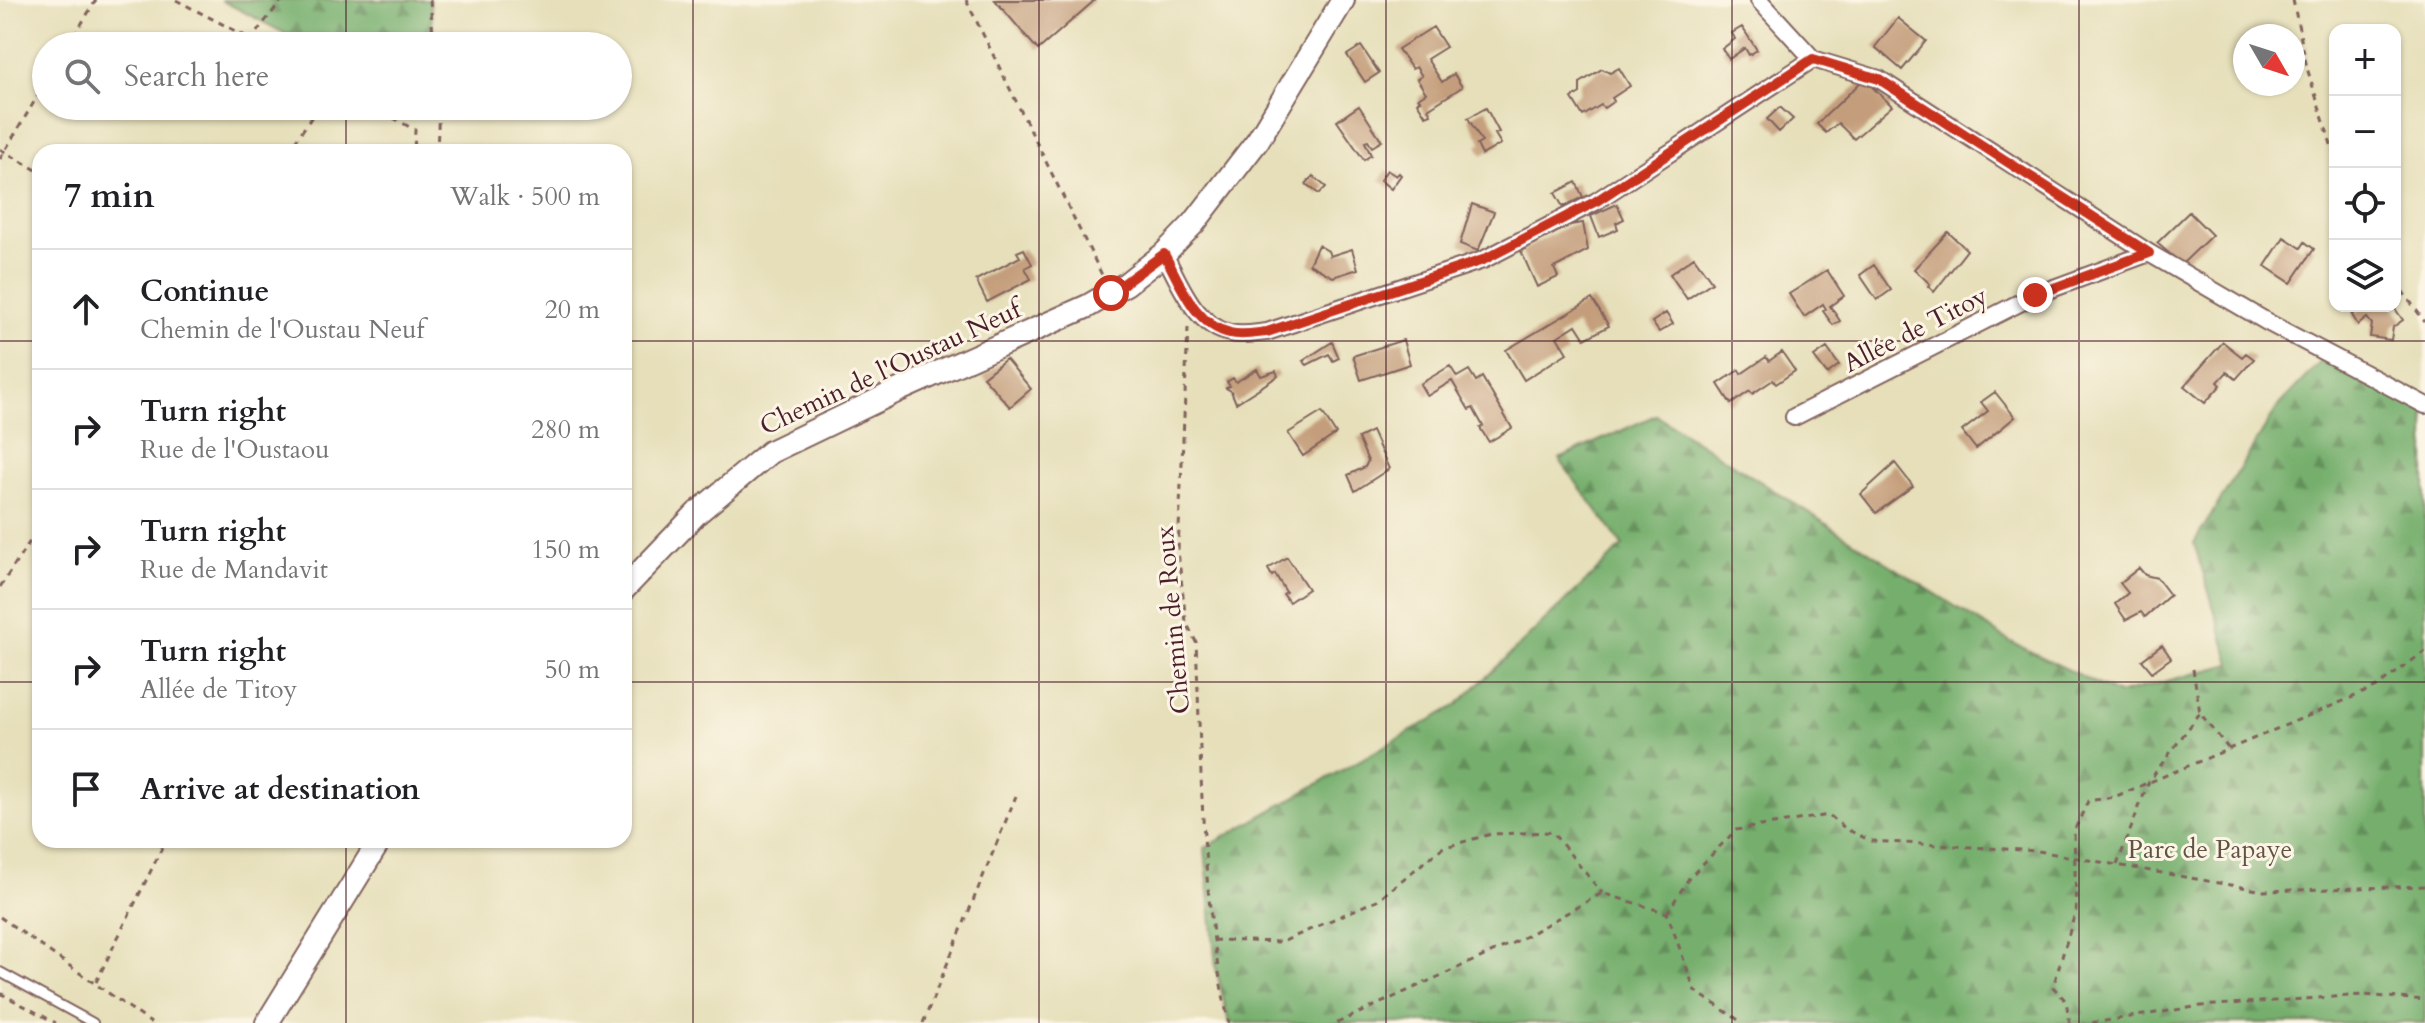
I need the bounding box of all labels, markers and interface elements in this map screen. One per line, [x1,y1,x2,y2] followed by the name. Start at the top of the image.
[2233,24,2305,96] north arrow
[2329,24,2401,312] map controls
[2329,24,2401,96] button: +
[32,32,632,120] search box
[60,54,104,98] icon: search
[124,56,269,97] text: Search here
[2329,96,2401,168] button: −
[2329,168,2401,240] button: locate
[64,173,155,219] text: 7 min
[450,179,600,214] text: Walk · 500 m
[2329,240,2401,312] button: layers
[140,271,269,312] text: Continue
[1093,275,1129,311] route start
[2017,277,2053,313] route end
[1837,278,1993,381] street label: Allée de Titoy
[64,287,108,331] icon: ahead
[754,290,1030,443] street label: Chemin de l'Oustau Neuf
[544,292,600,327] text: 20 m
[140,312,424,347] text: Chemin de l'Oustau Neuf
[140,391,286,432] text: Turn right
[64,407,108,451] icon: right
[531,412,600,447] text: 280 m
[140,432,329,467] text: Rue de l'Oustaou
[140,511,286,552] text: Turn right
[1147,524,1198,716] street label: Chemin de Roux
[64,527,108,571] icon: right
[531,532,600,567] text: 150 m
[140,552,328,587] text: Rue de Mandavit
[140,631,286,672] text: Turn right
[64,647,108,691] icon: right
[544,652,600,687] text: 50 m
[140,672,297,707] text: Allée de Titoy
[64,767,108,811] icon: arrive
[140,769,420,810] text: Arrive at destination
[2128,832,2292,867] park label: Parc de Papaye

